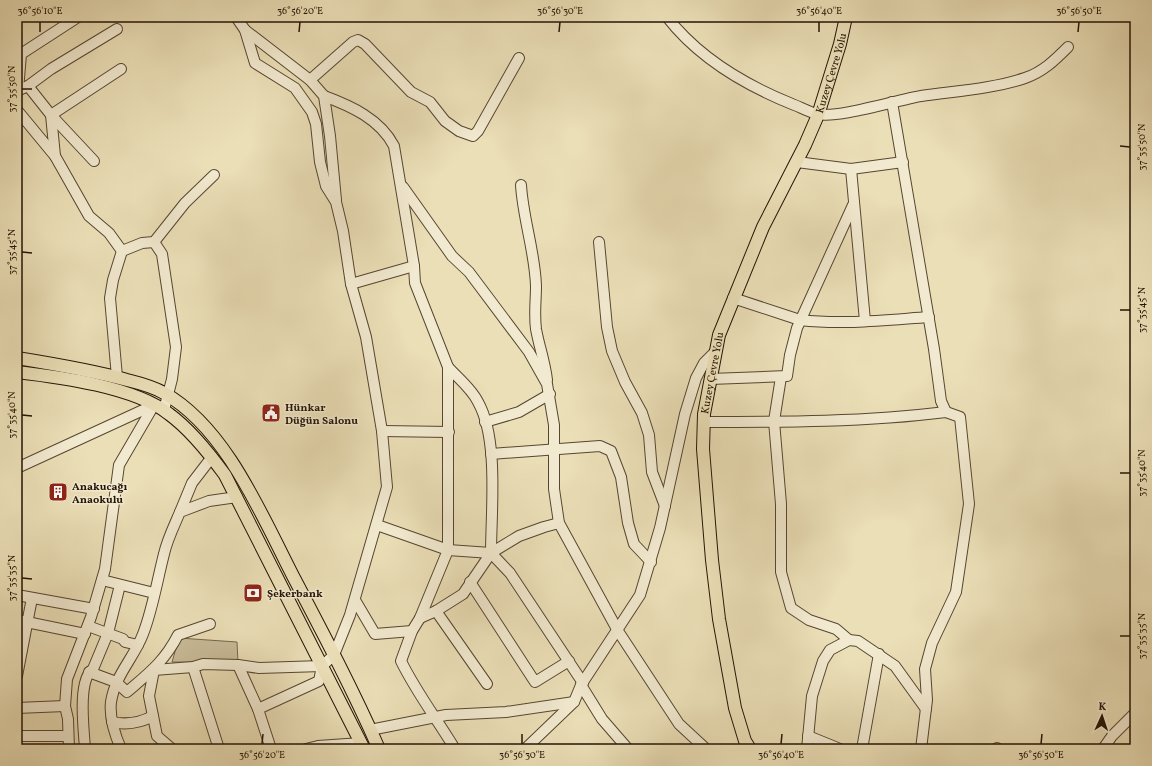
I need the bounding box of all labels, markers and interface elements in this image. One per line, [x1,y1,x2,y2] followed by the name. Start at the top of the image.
[18,4,62,18] text: 36°56'10"E
[277,4,323,18] text: 36°56'20"E
[537,4,583,18] text: 36°56'30"E
[796,4,842,18] text: 36°56'40"E
[1056,4,1102,18] text: 36°56'50"E
[813,32,851,115] street label: Kuzey Çevre Yolu
[5,65,19,112] text: 37°35'50"N
[1135,123,1149,170] text: 37°35'50"N
[5,228,19,275] text: 37°35'45"N
[1135,286,1149,333] text: 37°35'45"N
[698,331,728,415] street label: Kuzey Çevre Yolu
[5,391,19,439] text: 37°35'40"N
[285,401,358,429] place label: Hünkar Düğün Salonu
[260,402,282,424] public building icon: Hünkar Düğün Salonu
[1135,449,1149,497] text: 37°35'40"N
[72,480,128,508] place label: Anakucağı Anaokulu
[47,481,69,503] building icon: Anakucağı Anaokulu
[5,554,19,601] text: 37°35'35"N
[242,582,264,604] bank icon: Şekerbank
[267,587,323,602] place label: Şekerbank
[1135,612,1149,659] text: 37°35'35"N
[1082,696,1122,736] north arrow
[1098,700,1107,715] text: K
[239,748,285,762] text: 36°56'20"E
[499,748,545,762] text: 36°56'30"E
[758,748,804,762] text: 36°56'40"E
[1018,748,1064,762] text: 36°56'50"E

